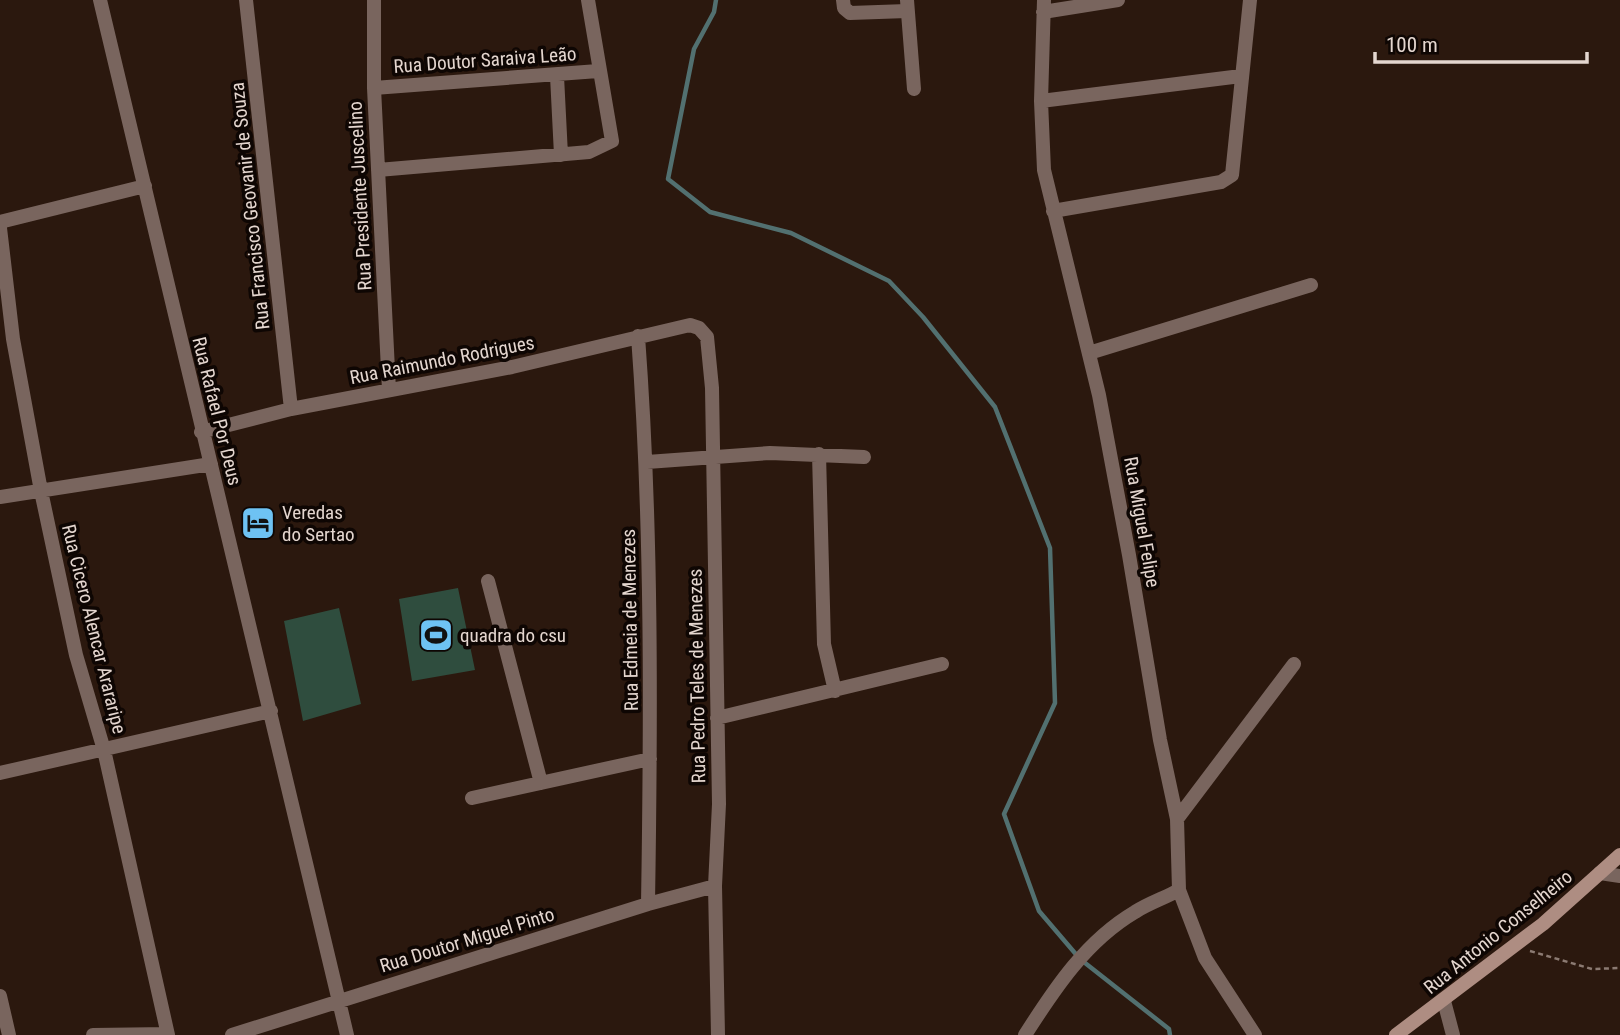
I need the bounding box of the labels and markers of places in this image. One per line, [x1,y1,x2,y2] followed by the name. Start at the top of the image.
[282,501,355,546] place label: Veredas do Sertao
[239,504,277,542] hotel icon: Veredas do Sertao
[417,616,455,654] sports icon: quadra do csu
[460,624,566,647] place label: quadra do csu

